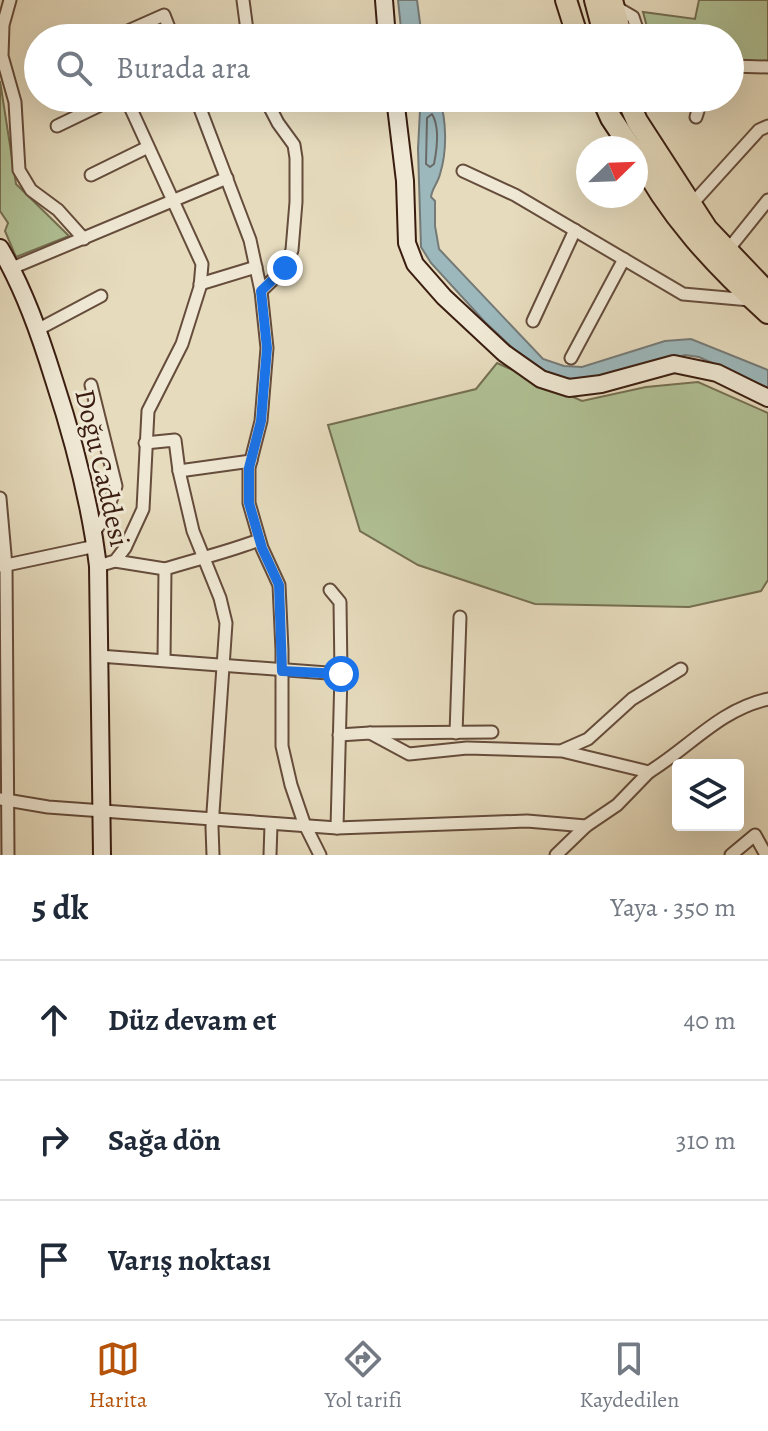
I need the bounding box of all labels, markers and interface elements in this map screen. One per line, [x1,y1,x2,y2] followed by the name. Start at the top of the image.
[24,24,744,112] search box
[52,46,96,90] icon: search
[116,48,251,88] text: Burada ara
[576,136,648,208] north arrow
[267,250,303,286] route end
[65,385,139,551] street label: Doğu Caddesi
[323,656,359,692] route start
[672,759,744,831] map controls
[672,759,744,831] button: layers
[32,884,88,931] text: 5 dk
[611,890,736,925] text: Yaya · 350 m
[32,998,76,1042] icon: ahead
[108,1000,276,1040] text: Düz devam et
[684,1003,736,1038] text: 40 m
[32,1118,76,1162] icon: right
[108,1120,221,1160] text: Sağa dön
[676,1123,736,1158] text: 310 m
[32,1238,76,1282] icon: arrive
[108,1240,271,1280] text: Varış noktası
[89,1337,147,1415] tab: Harita
[325,1337,402,1415] tab: Yol tarifi
[579,1337,679,1415] tab: Kaydedilen

